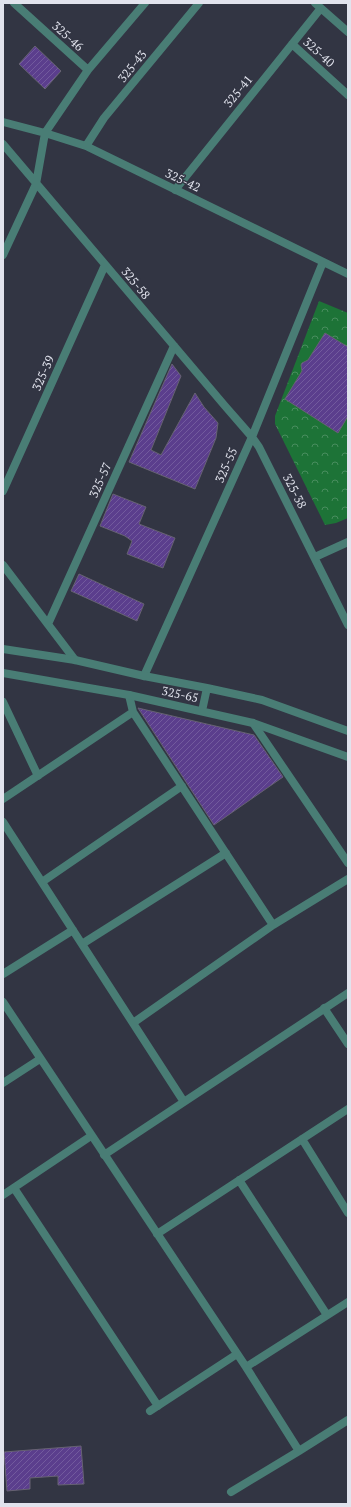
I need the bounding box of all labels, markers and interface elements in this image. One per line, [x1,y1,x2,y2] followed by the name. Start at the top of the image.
[49,18,87,54] street label: 325-46
[300,34,338,70] street label: 325-40
[114,47,150,85] street label: 325-43
[220,72,256,110] street label: 325-41
[163,165,203,195] street label: 325-42
[118,264,154,302] street label: 325-58
[29,353,57,393] street label: 325-39
[212,445,240,485] street label: 325-55
[86,460,114,500] street label: 325-57
[280,471,310,511] street label: 325-38
[160,683,200,705] street label: 325-65

